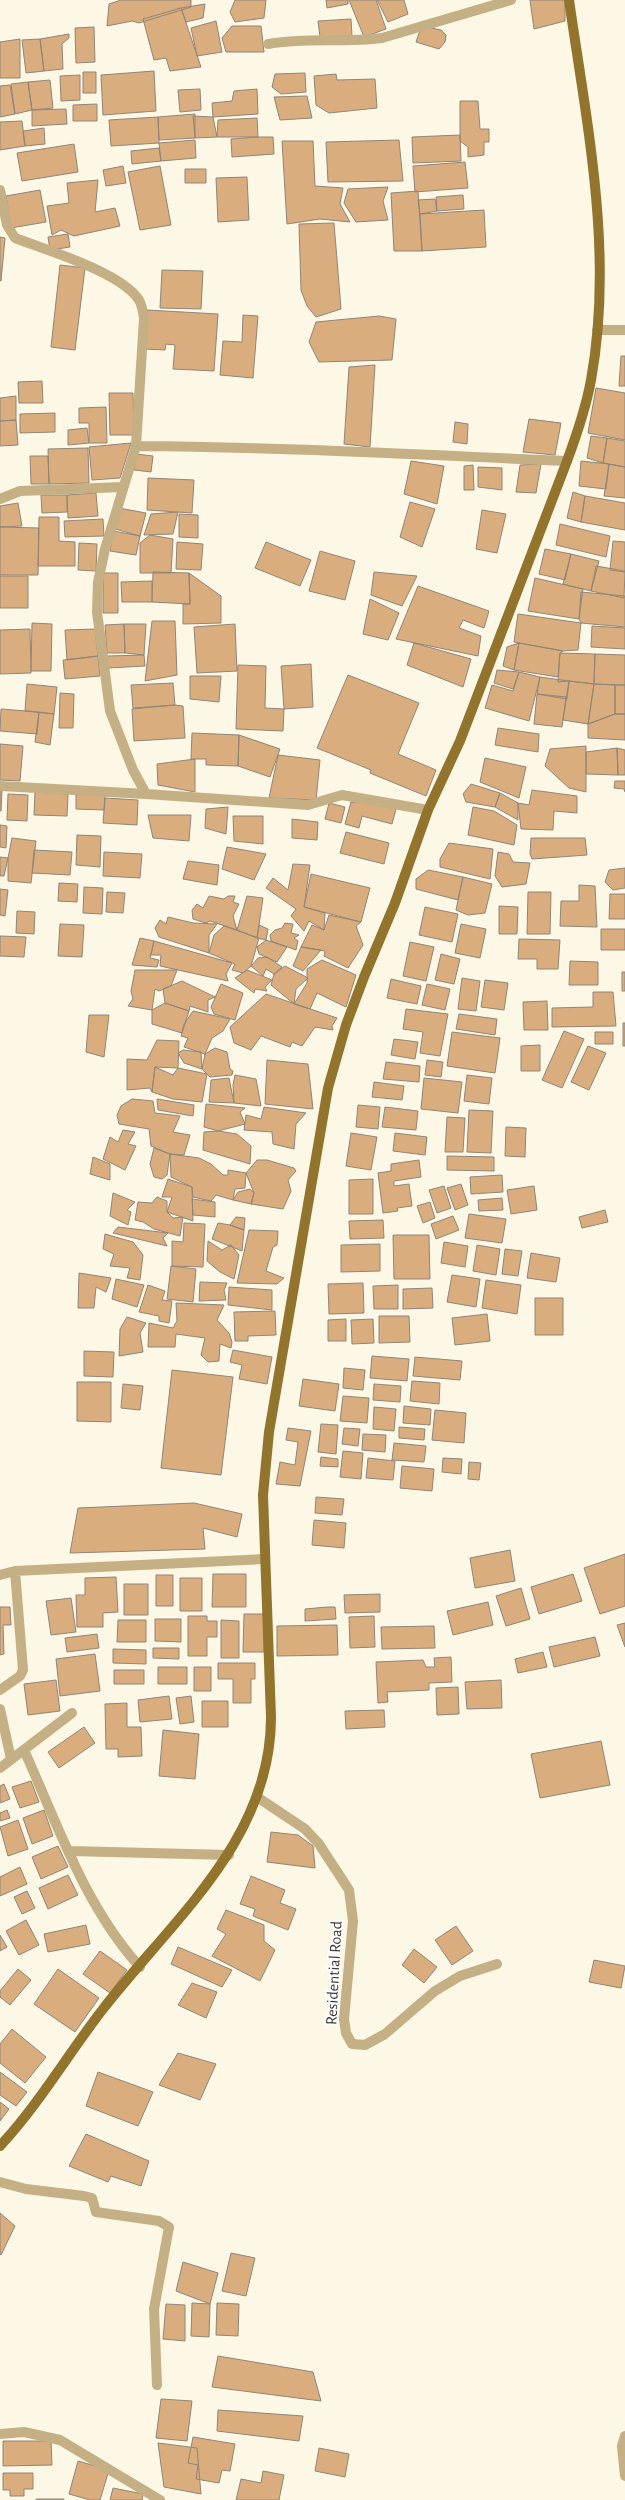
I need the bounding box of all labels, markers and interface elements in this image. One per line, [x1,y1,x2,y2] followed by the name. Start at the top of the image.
[323,1921,345,2025] street label: Residential Road

